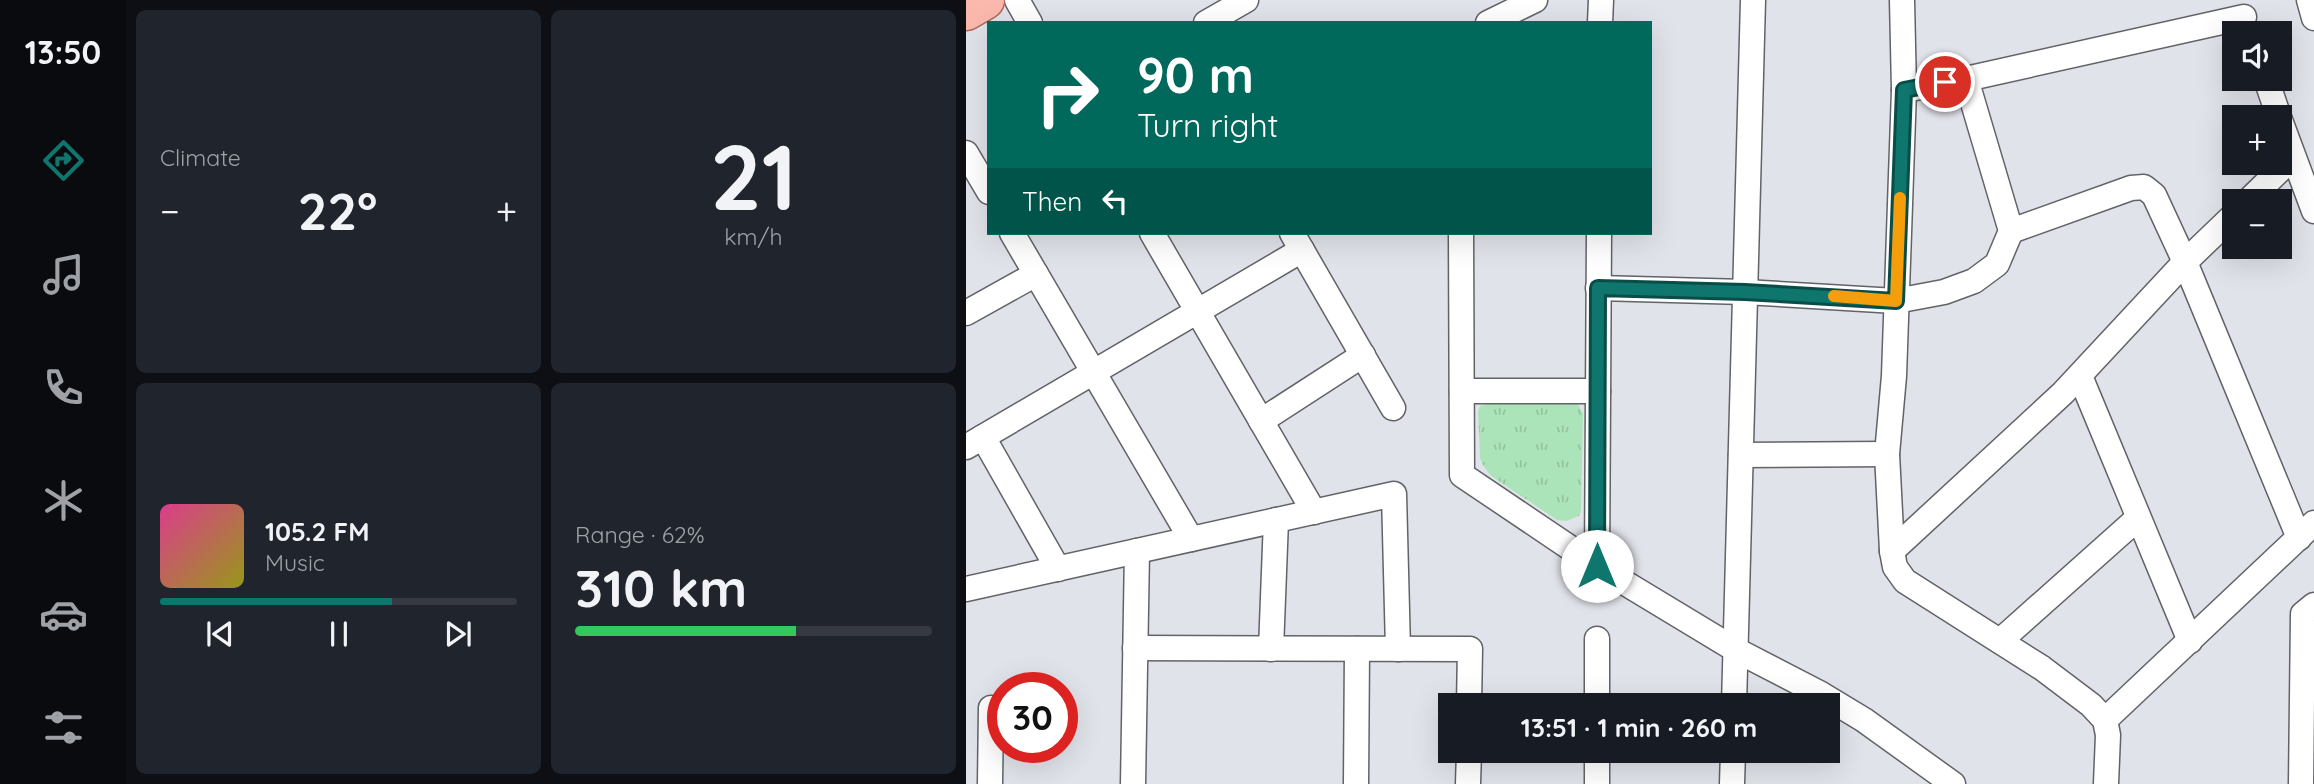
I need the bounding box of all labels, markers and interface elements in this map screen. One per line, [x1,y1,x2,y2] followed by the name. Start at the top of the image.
[2222,21,2292,259] map controls
[2222,21,2292,91] button: sound
[25,32,101,72] text: 13:50
[1137,44,1254,105] text: 90 m
[1022,49,1113,140] icon: right
[1915,52,1975,112] pin
[1926,63,1964,101] icon: arrive
[1137,105,1278,145] text: Turn right
[2222,105,2292,175] button: +
[710,119,797,233] text: 21
[39,136,88,185] icon: directions
[160,143,241,172] text: Climate
[298,178,377,243] text: 22°
[1096,182,1134,220] icon: left
[1022,185,1082,218] text: Then
[160,187,180,235] text: −
[496,187,517,235] text: +
[2222,189,2292,259] button: −
[724,222,783,251] text: km/h
[39,250,88,299] icon: music
[39,363,88,412] icon: phone
[39,476,88,525] icon: climate
[265,515,369,548] text: 105.2 FM
[575,520,705,549] text: Range · 62%
[1560,529,1634,603] position arrow
[265,548,325,577] text: Music
[575,555,747,620] text: 310 km
[39,590,88,639] icon: car
[201,615,239,653] icon: previous
[320,615,358,653] icon: pause
[439,615,477,653] icon: next
[987,672,1078,763] speed limit sign: 30
[39,703,88,752] icon: filters
[1521,711,1757,744] text: 13:51 · 1 min · 260 m

